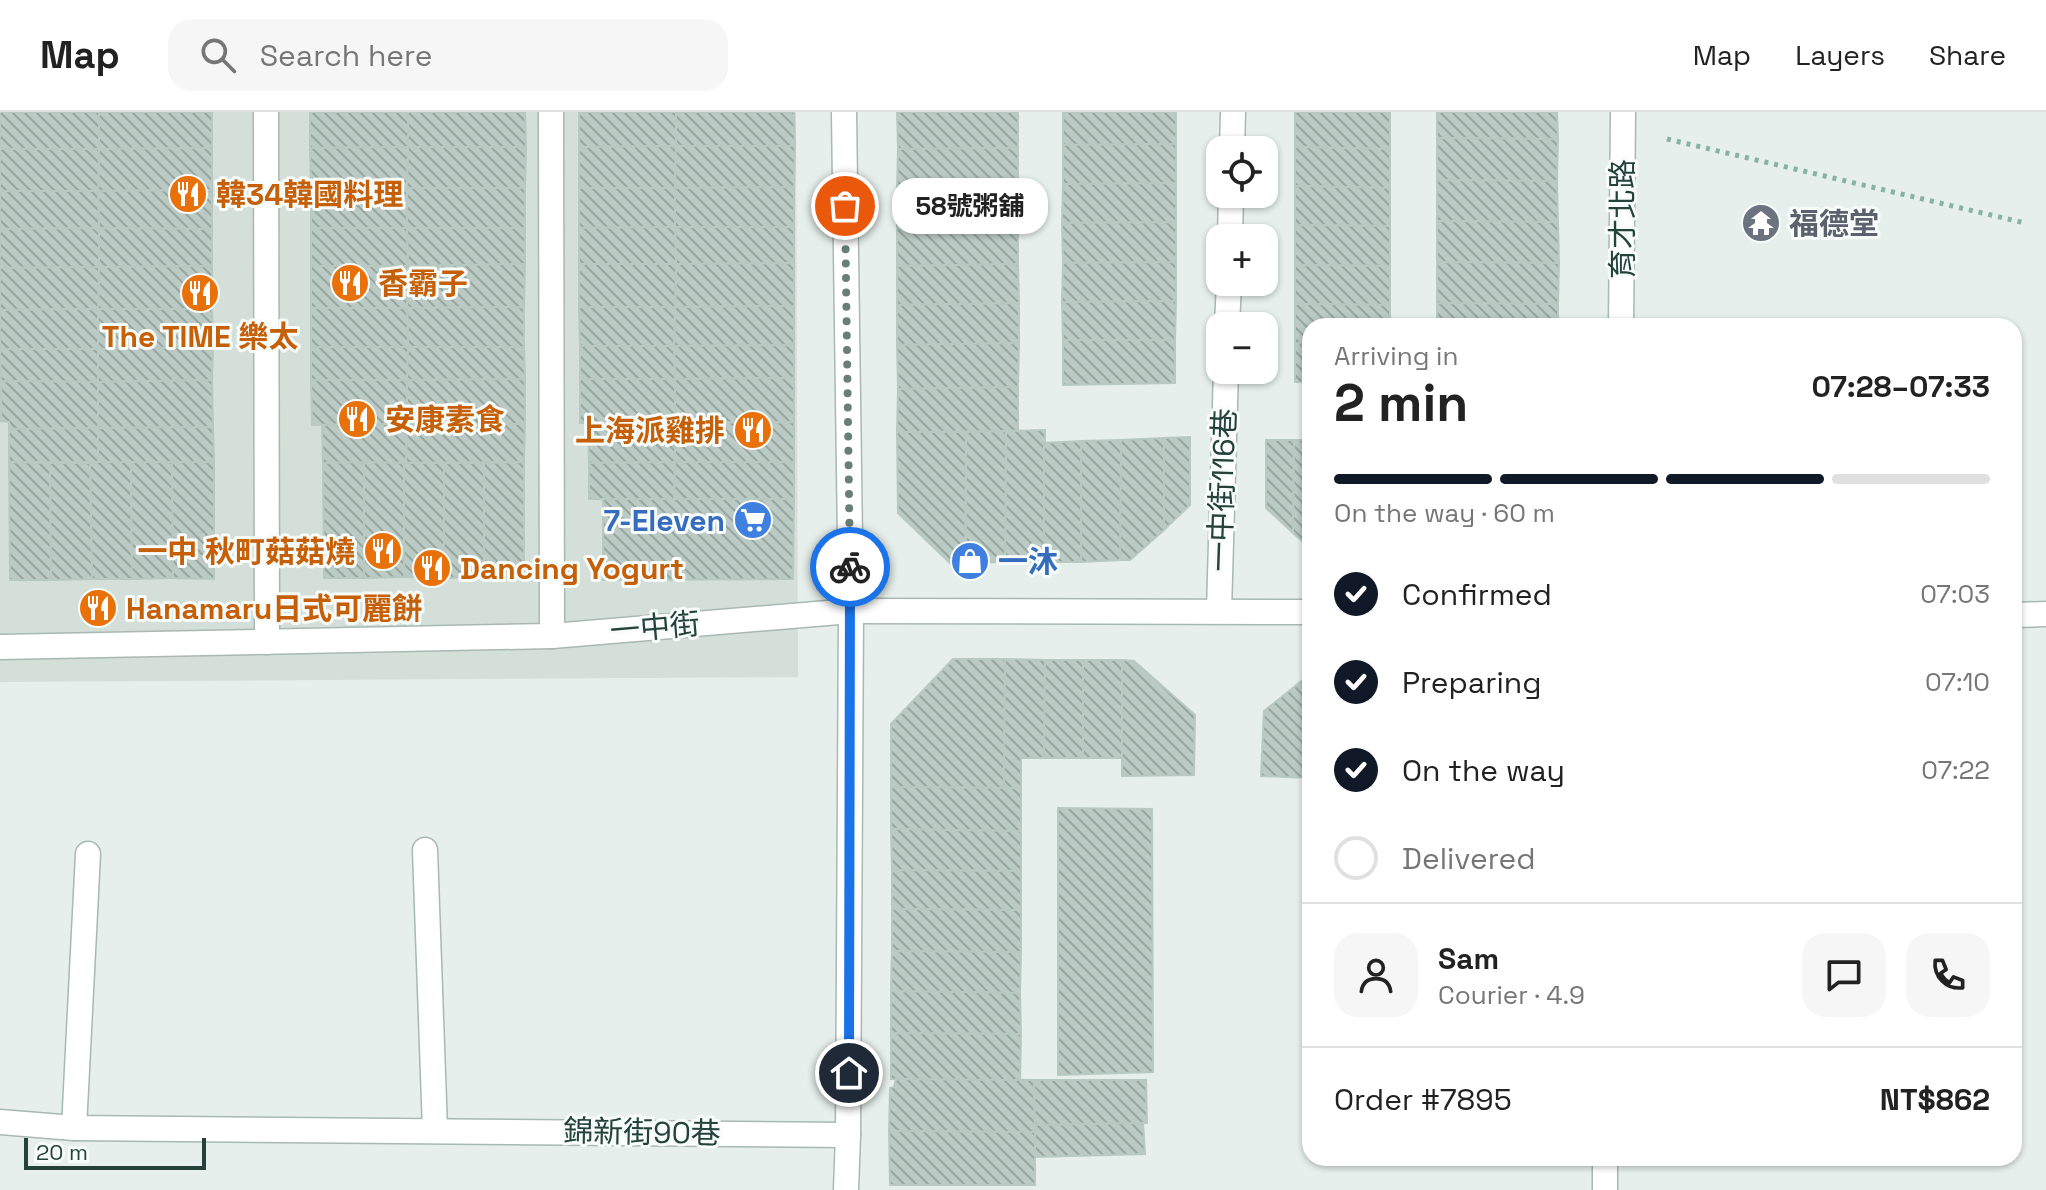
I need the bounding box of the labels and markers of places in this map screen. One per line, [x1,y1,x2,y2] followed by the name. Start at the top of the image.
[811,172,879,240] pin
[167,173,209,215] restaurant icon: 韓34韓國料理
[216,175,403,214] place label: 韓34韓國料理
[893,178,1049,234] callout: 58號粥舖
[1740,202,1782,244] temple icon: 福德堂
[1789,204,1879,243] place label: 福德堂
[329,262,371,304] restaurant icon: 香霸子
[378,264,468,303] place label: 香霸子
[179,272,221,314] restaurant icon: The TIME 樂太
[102,317,298,356] place label: The TIME 樂太
[336,398,378,440] restaurant icon: 安康素食
[385,400,505,439] place label: 安康素食
[732,409,774,451] restaurant icon: 上海派雞排
[575,411,725,450] place label: 上海派雞排
[732,499,774,541] supermarket icon: 7-Eleven
[603,501,725,540] place label: 7-Eleven
[362,530,404,572] restaurant icon: 一中 秋町菇菇燒
[137,532,355,571] place label: 一中 秋町菇菇燒
[949,540,991,582] shop icon: 一沐
[998,542,1058,581] place label: 一沐
[411,547,453,589] restaurant icon: Dancing Yogurt
[460,549,684,588] place label: Dancing Yogurt
[77,587,119,629] restaurant icon: Hanamaru日式可麗餅
[126,589,422,628] place label: Hanamaru日式可麗餅
[815,1039,883,1107] pin

